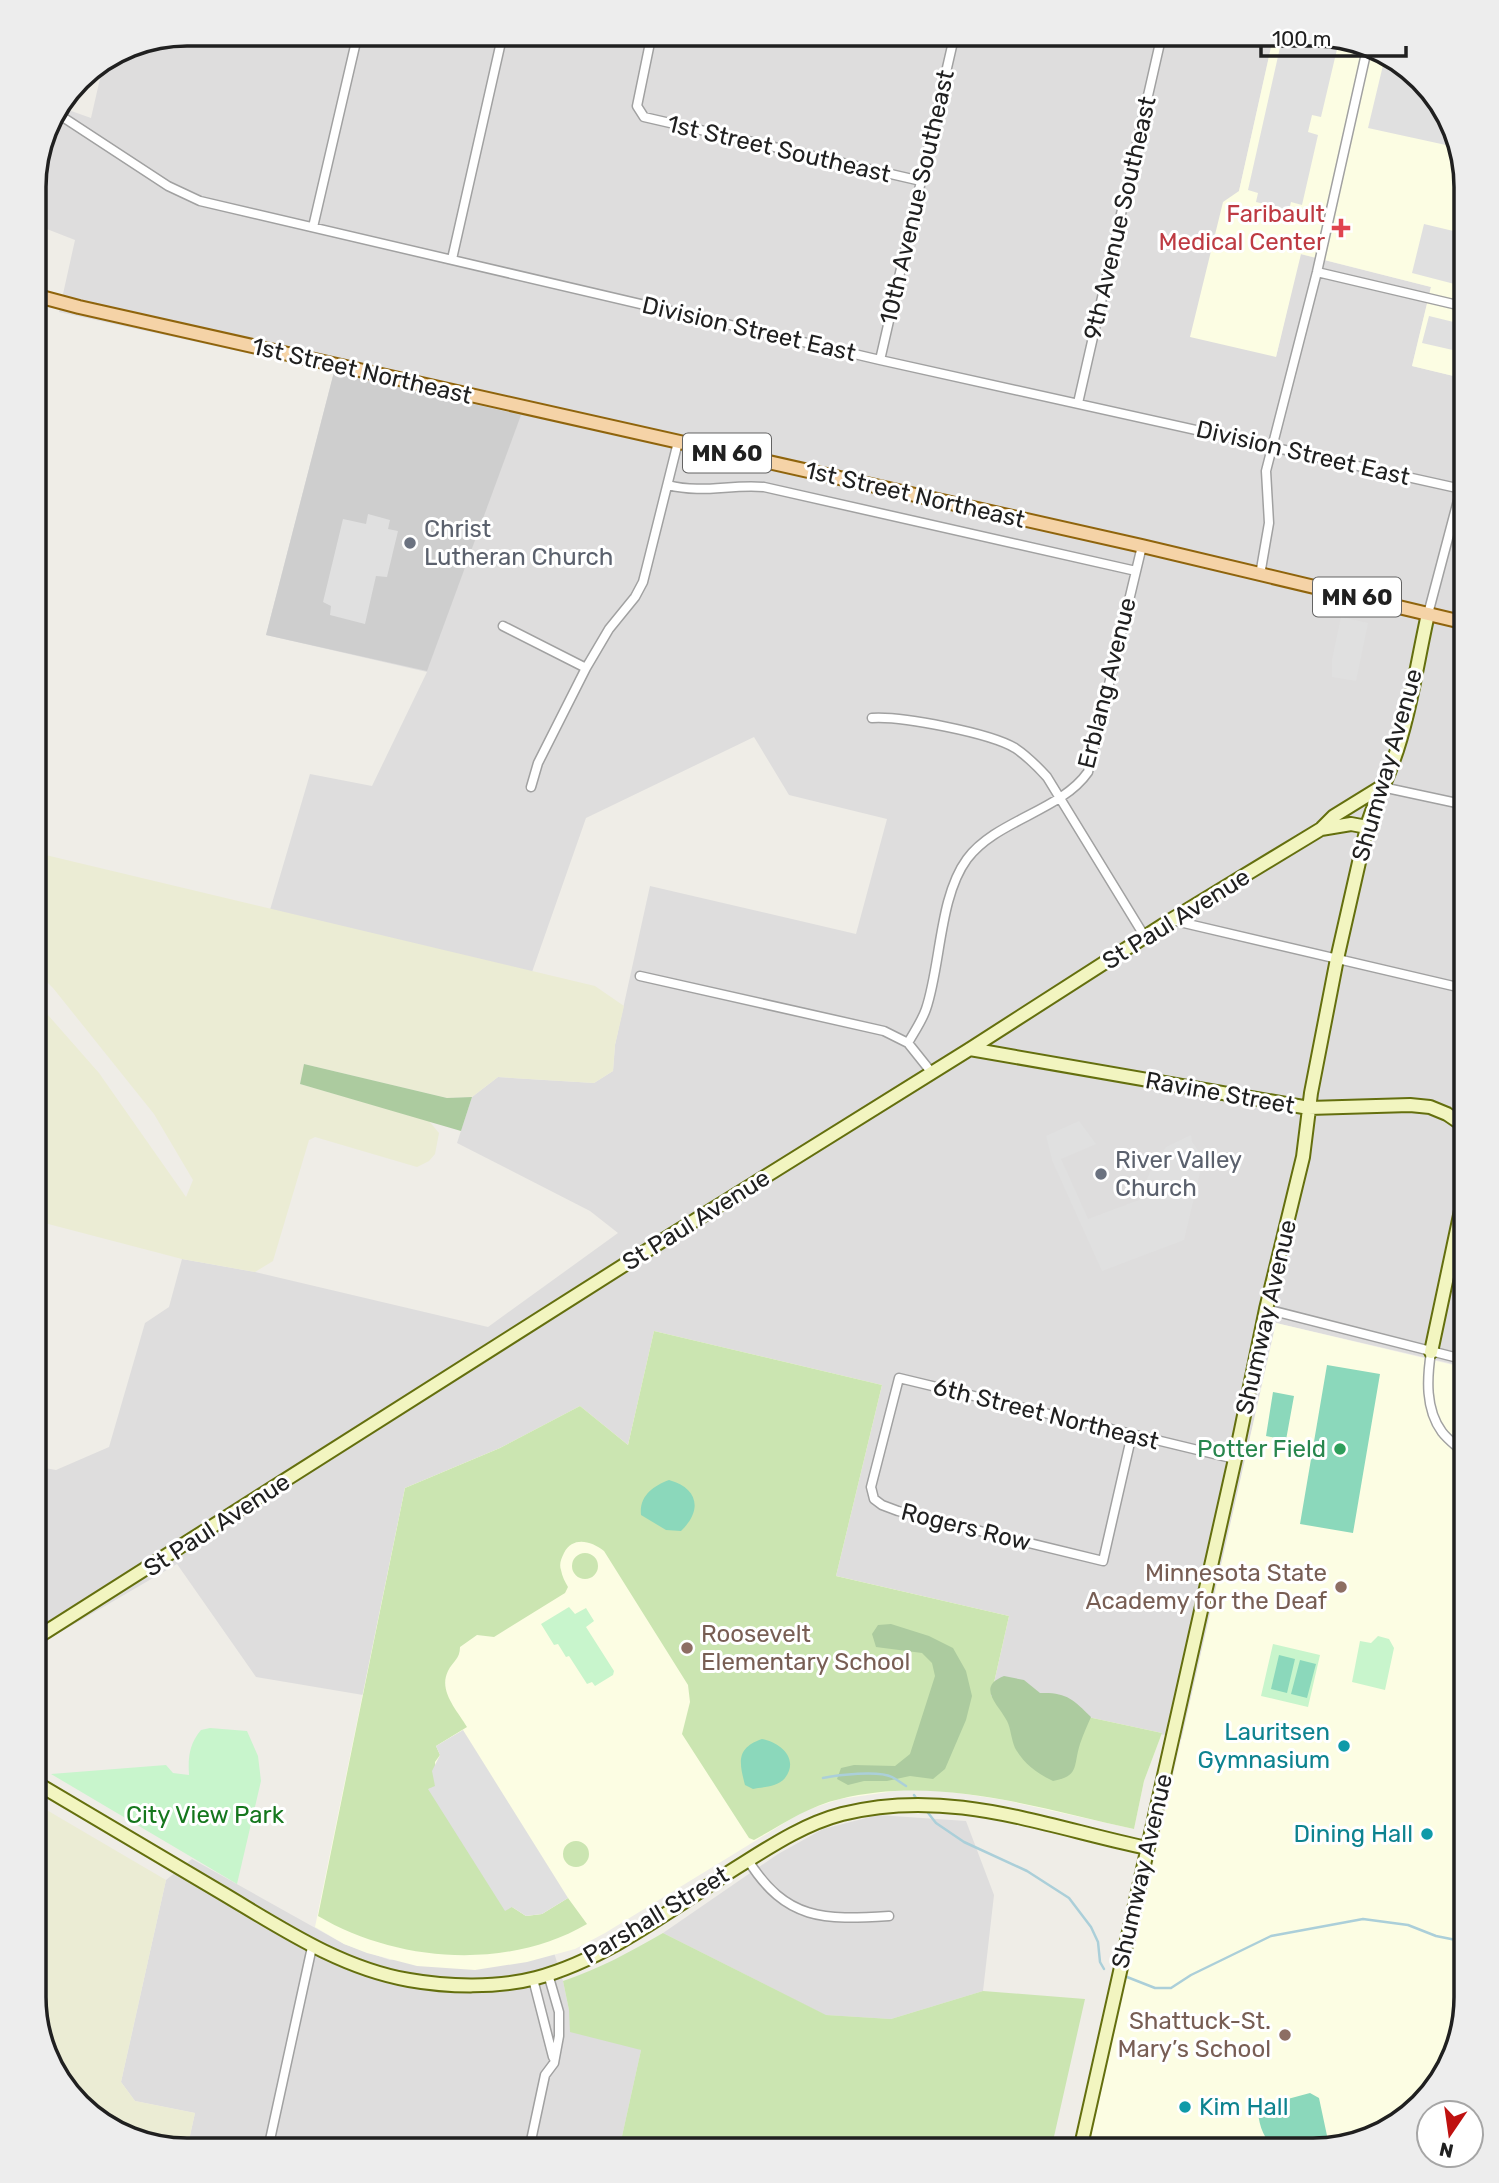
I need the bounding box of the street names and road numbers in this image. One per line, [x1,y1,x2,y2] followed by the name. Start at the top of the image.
[874,67,960,327] street label: 10th Avenue Southeast
[1078,94,1162,342] street label: 9th Avenue Southeast
[665,110,893,188] street label: 1st Street Southeast
[639,291,859,367] street label: Division Street East
[249,332,475,410] street label: 1st Street Northeast
[1193,415,1413,491] street label: Division Street East
[683,433,771,472] road number: MN 60
[802,456,1028,534] street label: 1st Street Northeast
[1313,578,1401,617] road number: MN 60
[1072,595,1142,771] street label: Erblang Avenue
[1346,666,1428,864] street label: Shumway Avenue
[1097,863,1255,975] street label: St Paul Avenue
[1143,1066,1297,1120] street label: Ravine Street
[617,1164,775,1276] street label: St Paul Avenue
[1230,1217,1302,1417] street label: Shumway Avenue
[930,1372,1162,1456] street label: 6th Street Northeast
[139,1467,295,1583] street label: St Paul Avenue
[898,1497,1034,1557] street label: Rogers Row
[1106,1771,1178,1971] street label: Shumway Avenue
[578,1861,734,1969] street label: Parshall Street

